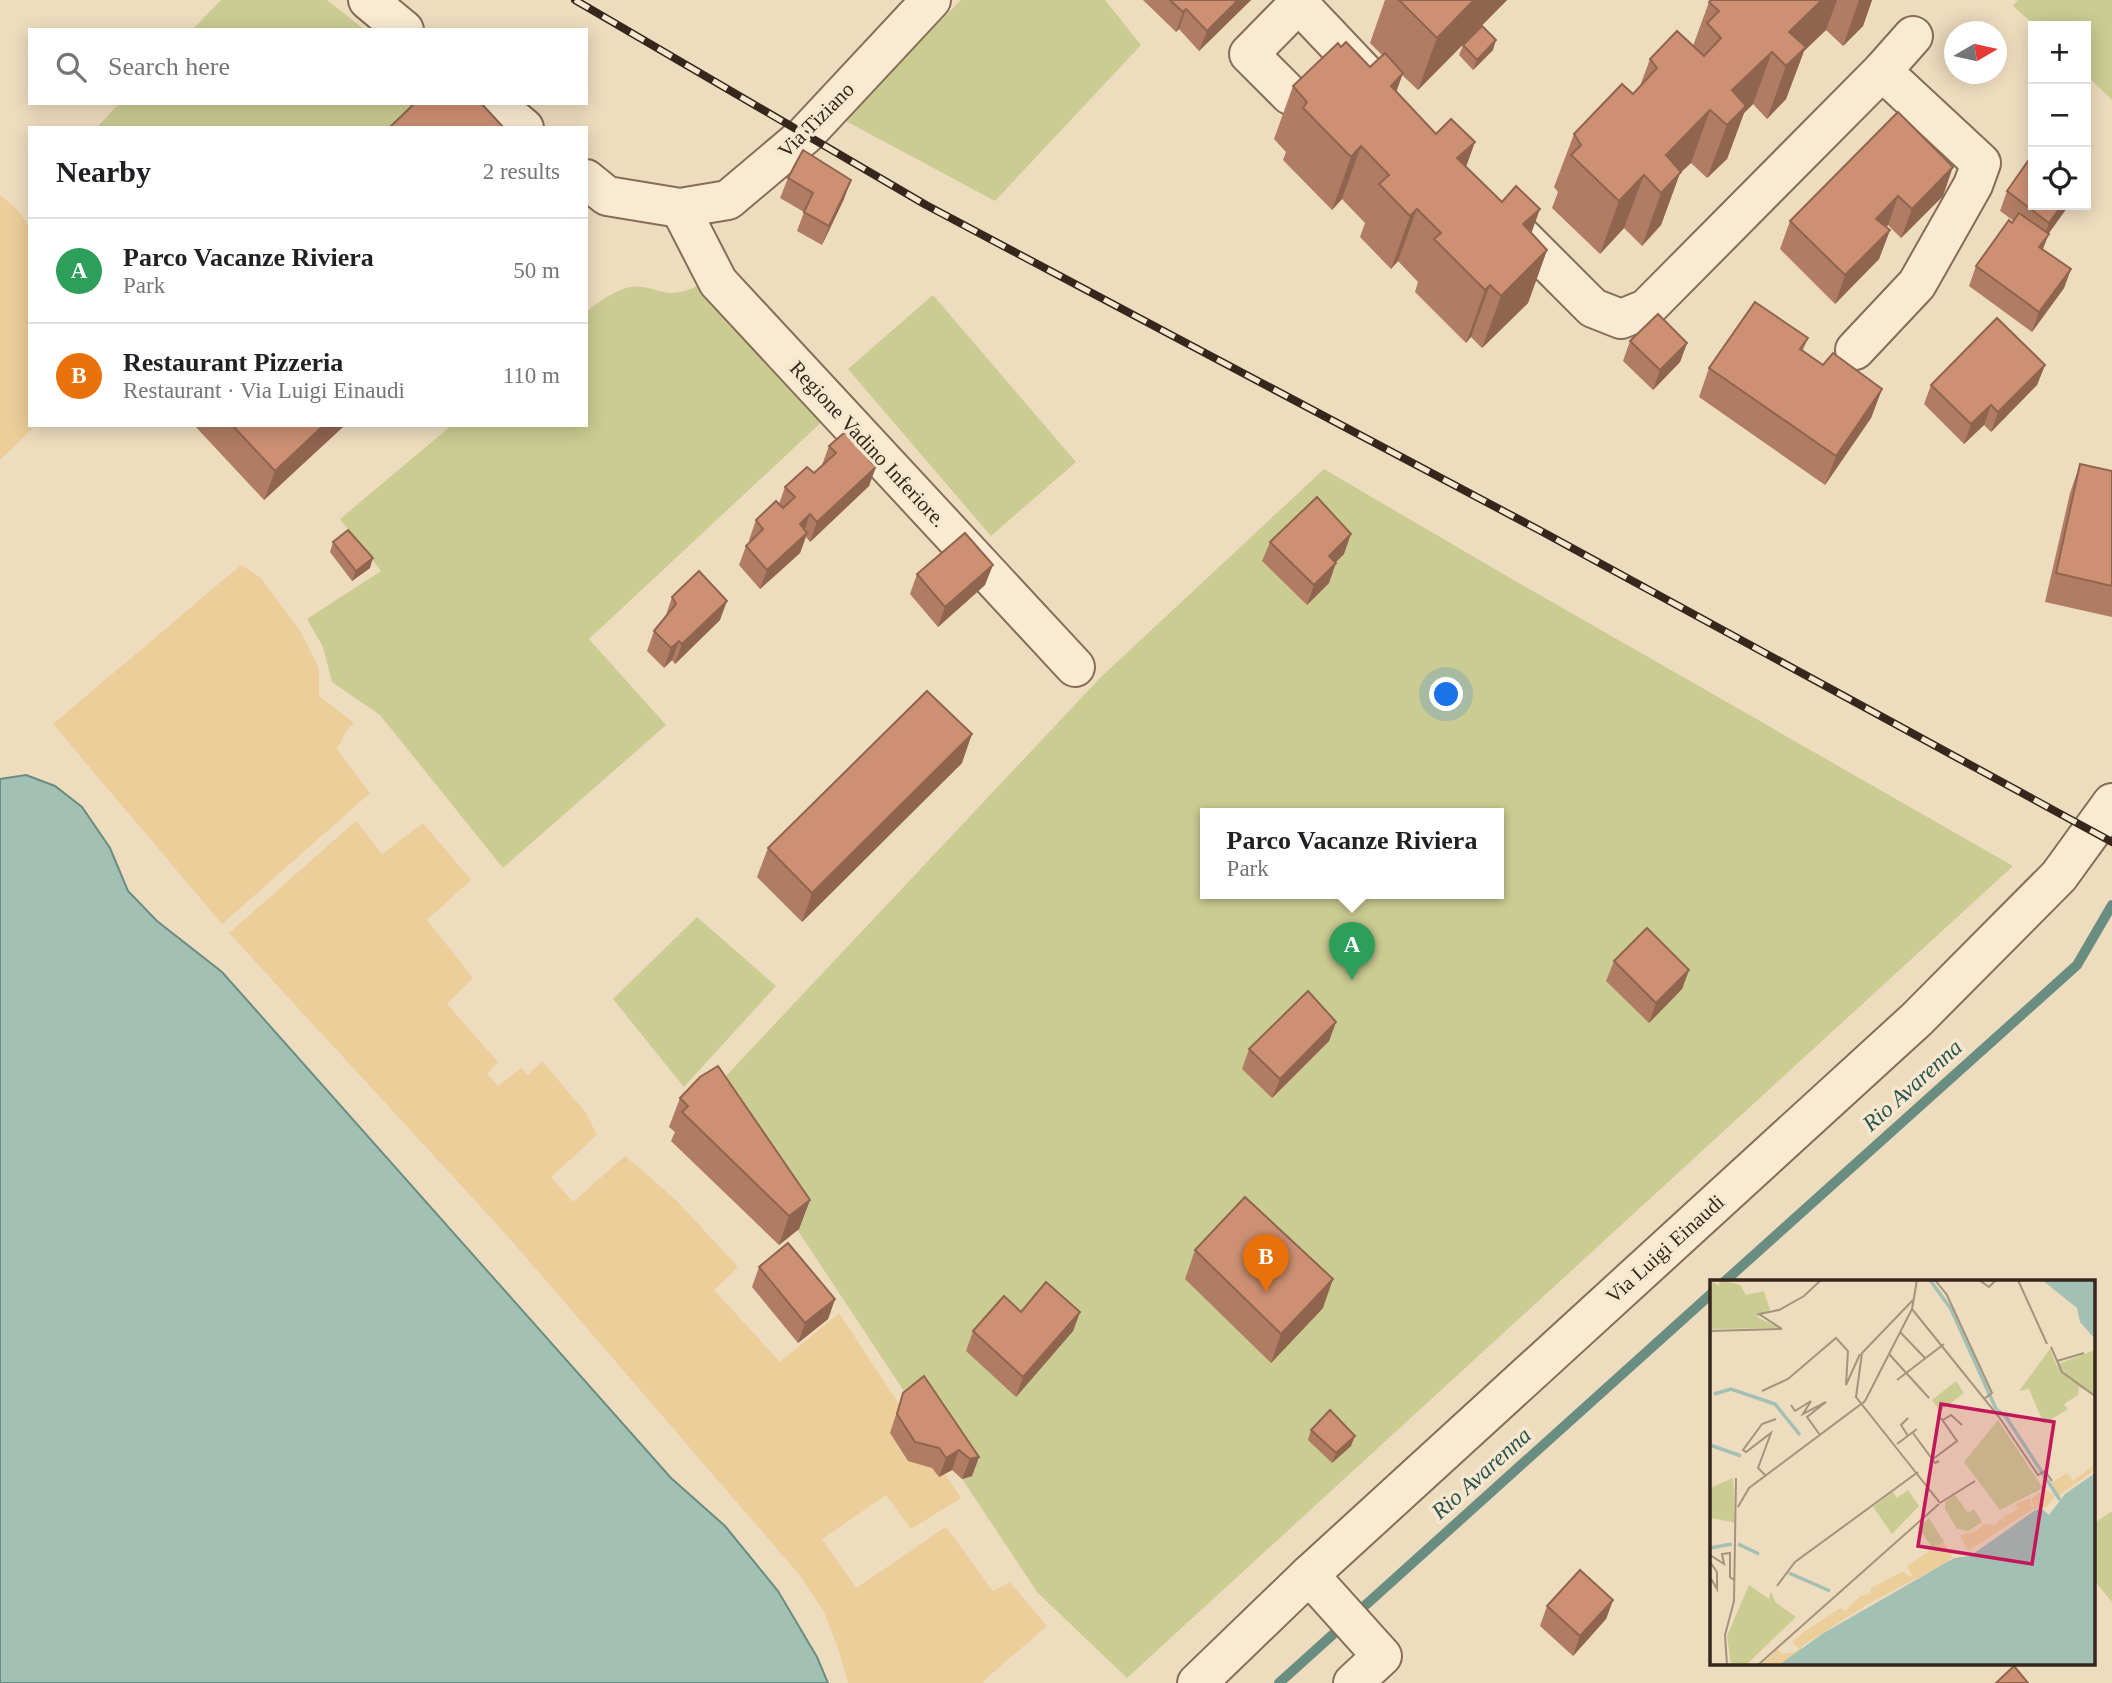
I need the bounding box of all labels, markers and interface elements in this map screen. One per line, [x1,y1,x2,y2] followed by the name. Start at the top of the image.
[1944,21,2007,84] north arrow
[2028,21,2091,210] map controls
[2028,21,2091,84] button: +
[28,28,588,105] search box
[52,48,90,86] icon: search
[108,52,230,81] text: Search here
[773,77,859,163] street label: Via Tiziano
[2028,84,2091,147] button: −
[2028,147,2091,210] button: locate
[56,155,151,188] text: Nearby
[483,159,560,184] text: 2 results
[123,243,374,272] text: Parco Vacanze Riviera
[71,258,87,283] text: A
[513,258,560,283] text: 50 m
[123,273,165,298] text: Park
[123,348,343,377] text: Restaurant Pizzeria
[785,356,951,532] street label: Regione Vadino Inferiore.
[71,363,87,388] text: B
[503,363,560,388] text: 110 m
[123,378,405,403] text: Restaurant · Via Luigi Einaudi
[1429,677,1463,711] your location
[1200,808,1504,899] popup
[1227,826,1477,855] text: Parco Vacanze Riviera
[1227,856,1269,881] text: Park
[1329,922,1375,980] pin: A
[1857,1034,1967,1137] water label: Rio Avarenna
[1601,1190,1729,1308] street label: Via Luigi Einaudi
[1243,1234,1289,1292] pin: B
[1710,1280,2094,1666] inset map
[1426,1422,1536,1525] water label: Rio Avarenna

